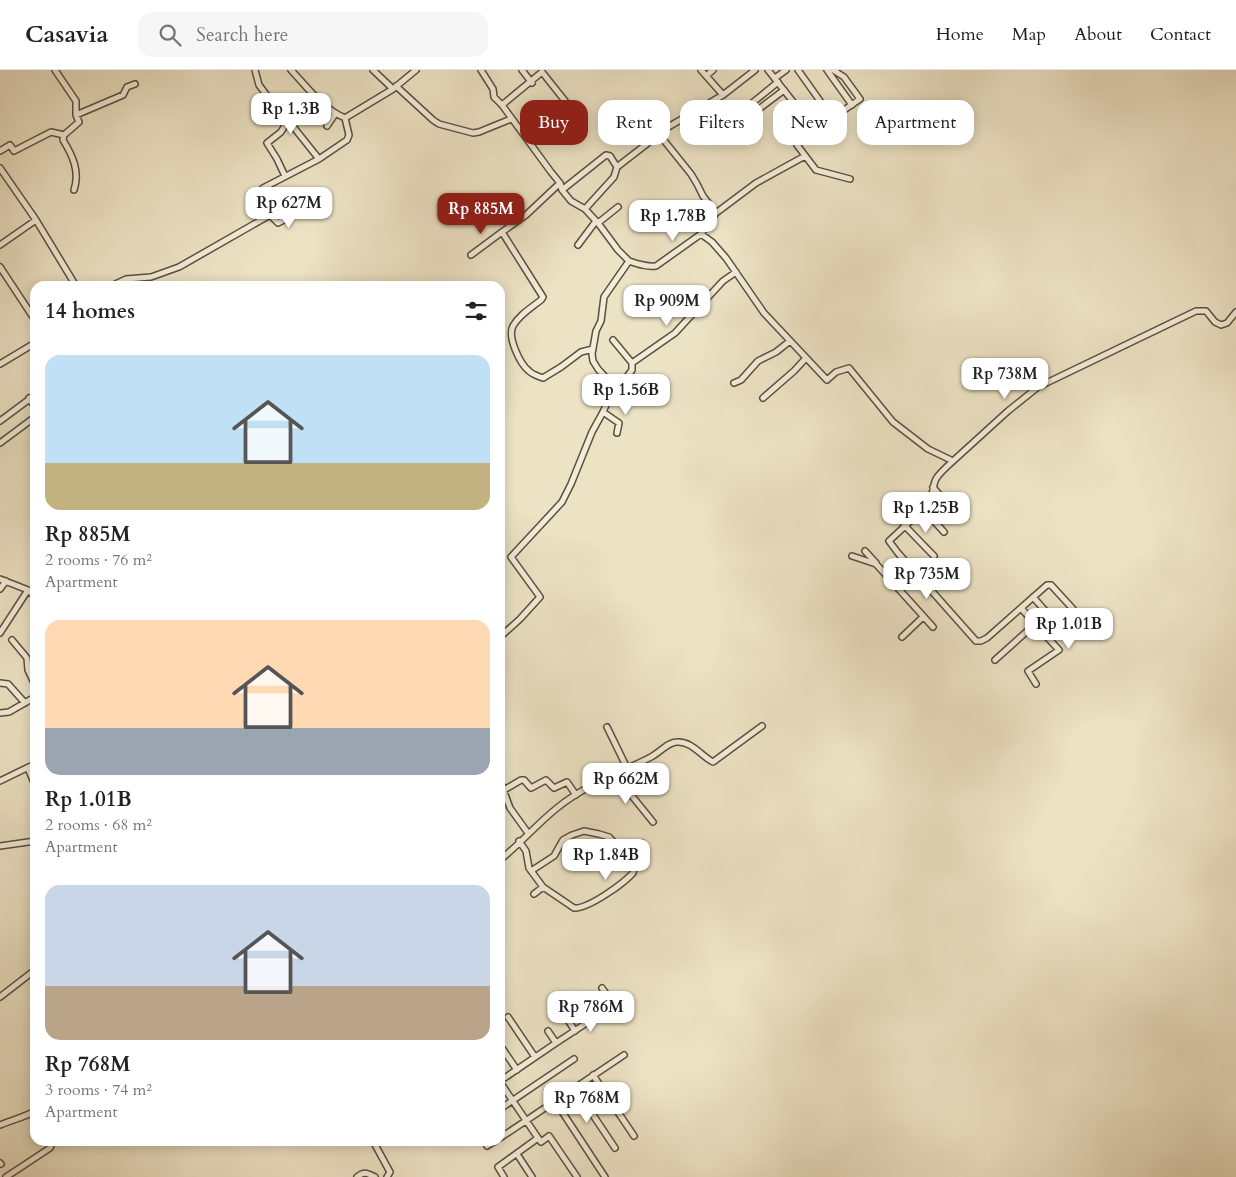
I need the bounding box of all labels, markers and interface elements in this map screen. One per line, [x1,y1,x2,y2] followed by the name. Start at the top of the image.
[138,12,488,57] search box
[25,18,108,51] text: Casavia
[156,21,184,49] icon: search
[196,22,288,48] text: Search here
[936,22,984,47] text: Home
[1012,22,1046,47] text: Map
[1074,22,1122,47] text: About
[1150,22,1211,47] text: Contact
[245,92,337,135] pin: Rp 1.3B
[262,98,320,120] text: Rp 1.3B
[520,100,588,145] chip: Buy
[598,100,670,145] chip: Rent
[680,100,763,145] chip: Filters
[773,100,847,145] chip: New
[857,100,974,145] chip: Apartment
[243,186,335,229] pin: Rp 627M
[256,192,322,214] text: Rp 627M
[435,192,527,235] pin: Rp 885M
[448,198,514,220] text: Rp 885M
[621,200,725,242] pin: Rp 1.78B
[640,205,706,227] text: Rp 1.78B
[621,284,713,327] pin: Rp 909M
[634,290,700,312] text: Rp 909M
[45,297,135,326] text: 14 homes
[462,297,490,325] icon: filters
[959,358,1051,400] pin: Rp 738M
[972,363,1038,385] text: Rp 738M
[574,374,678,416] pin: Rp 1.56B
[593,379,659,401] text: Rp 1.56B
[223,387,313,477] icon: home
[874,492,978,534] pin: Rp 1.25B
[893,497,959,519] text: Rp 1.25B
[45,520,131,549] text: Rp 885M
[45,549,152,571] text: 2 rooms · 76 m²
[881,558,973,600] pin: Rp 735M
[894,563,960,585] text: Rp 735M
[45,571,118,593] text: Apartment
[1017,608,1121,650] pin: Rp 1.01B
[1036,613,1102,635] text: Rp 1.01B
[223,652,313,742] icon: home
[580,762,672,805] pin: Rp 662M
[593,768,659,790] text: Rp 662M
[45,785,132,814] text: Rp 1.01B
[45,814,152,836] text: 2 rooms · 68 m²
[45,836,118,858] text: Apartment
[554,838,658,881] pin: Rp 1.84B
[573,844,639,866] text: Rp 1.84B
[223,917,313,1007] icon: home
[545,990,637,1033] pin: Rp 786M
[558,996,624,1018] text: Rp 786M
[45,1050,131,1079] text: Rp 768M
[45,1079,152,1101] text: 3 rooms · 74 m²
[541,1082,633,1124] pin: Rp 768M
[554,1087,620,1109] text: Rp 768M
[45,1101,118,1123] text: Apartment

